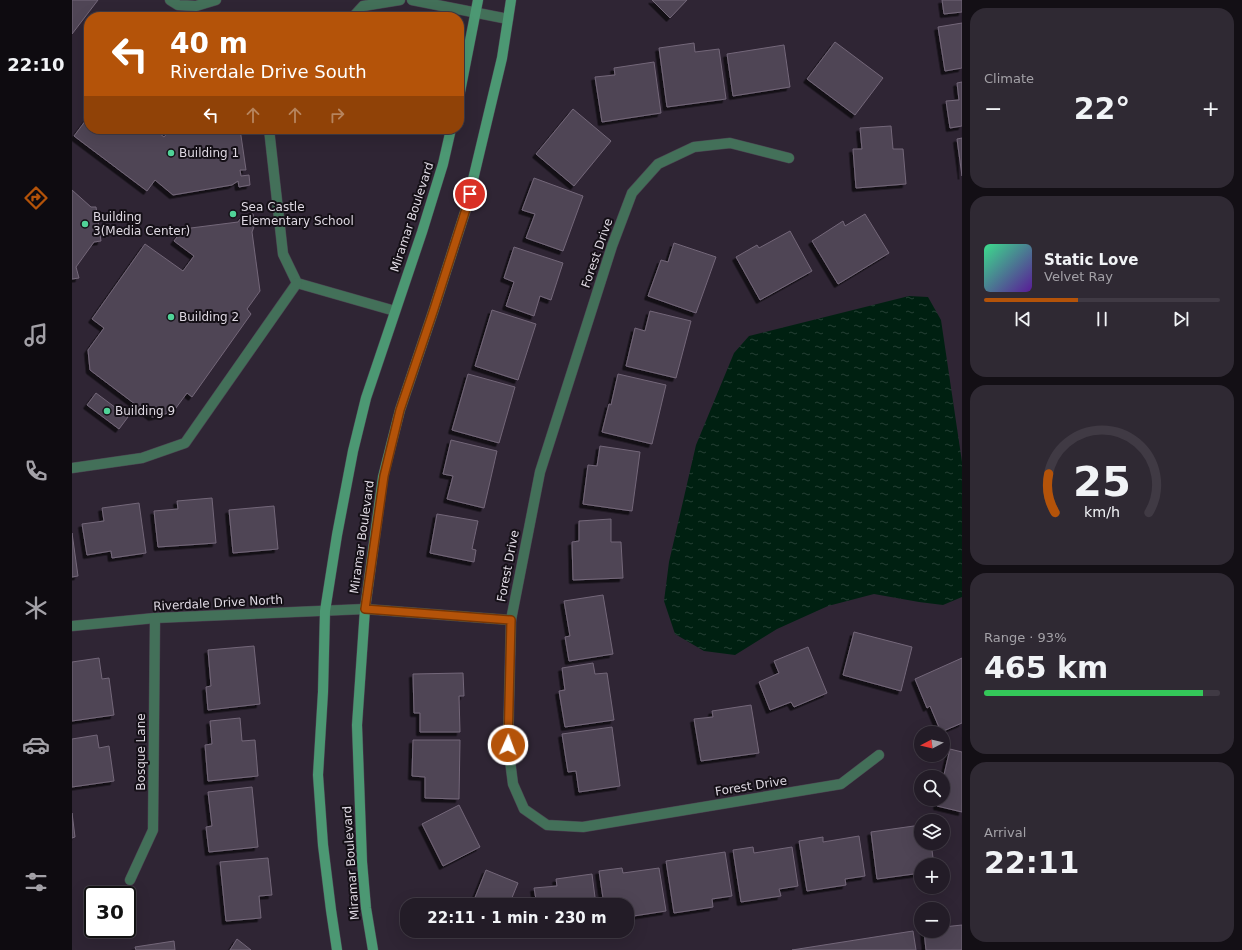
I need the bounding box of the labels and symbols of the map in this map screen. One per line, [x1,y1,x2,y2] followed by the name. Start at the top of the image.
[179,146,239,160] place label: Building 1
[166,148,176,158] marker: Building 1
[388,160,436,274] street label: Miramar Boulevard
[453,177,487,211] pin
[241,200,354,228] place label: Sea Castle Elementary School
[228,209,238,219] marker: Sea Castle Elementary School
[93,210,190,238] place label: Building 3(Media Center)
[579,216,615,290] street label: Forest Drive
[80,219,90,229] marker: Building 3(Media Center)
[179,310,239,324] place label: Building 2
[166,312,176,322] marker: Building 2
[115,404,175,418] place label: Building 9
[102,406,112,416] marker: Building 9
[347,479,377,595] street label: Miramar Boulevard
[494,529,522,603] street label: Forest Drive
[153,593,283,613] street label: Riverdale Drive North
[134,713,148,791] street label: Bosque Lane
[487,724,529,766] position arrow
[914,726,950,762] north arrow
[714,773,788,799] street label: Forest Drive
[340,805,362,921] street label: Miramar Boulevard
[84,886,136,938] speed limit sign: 30

